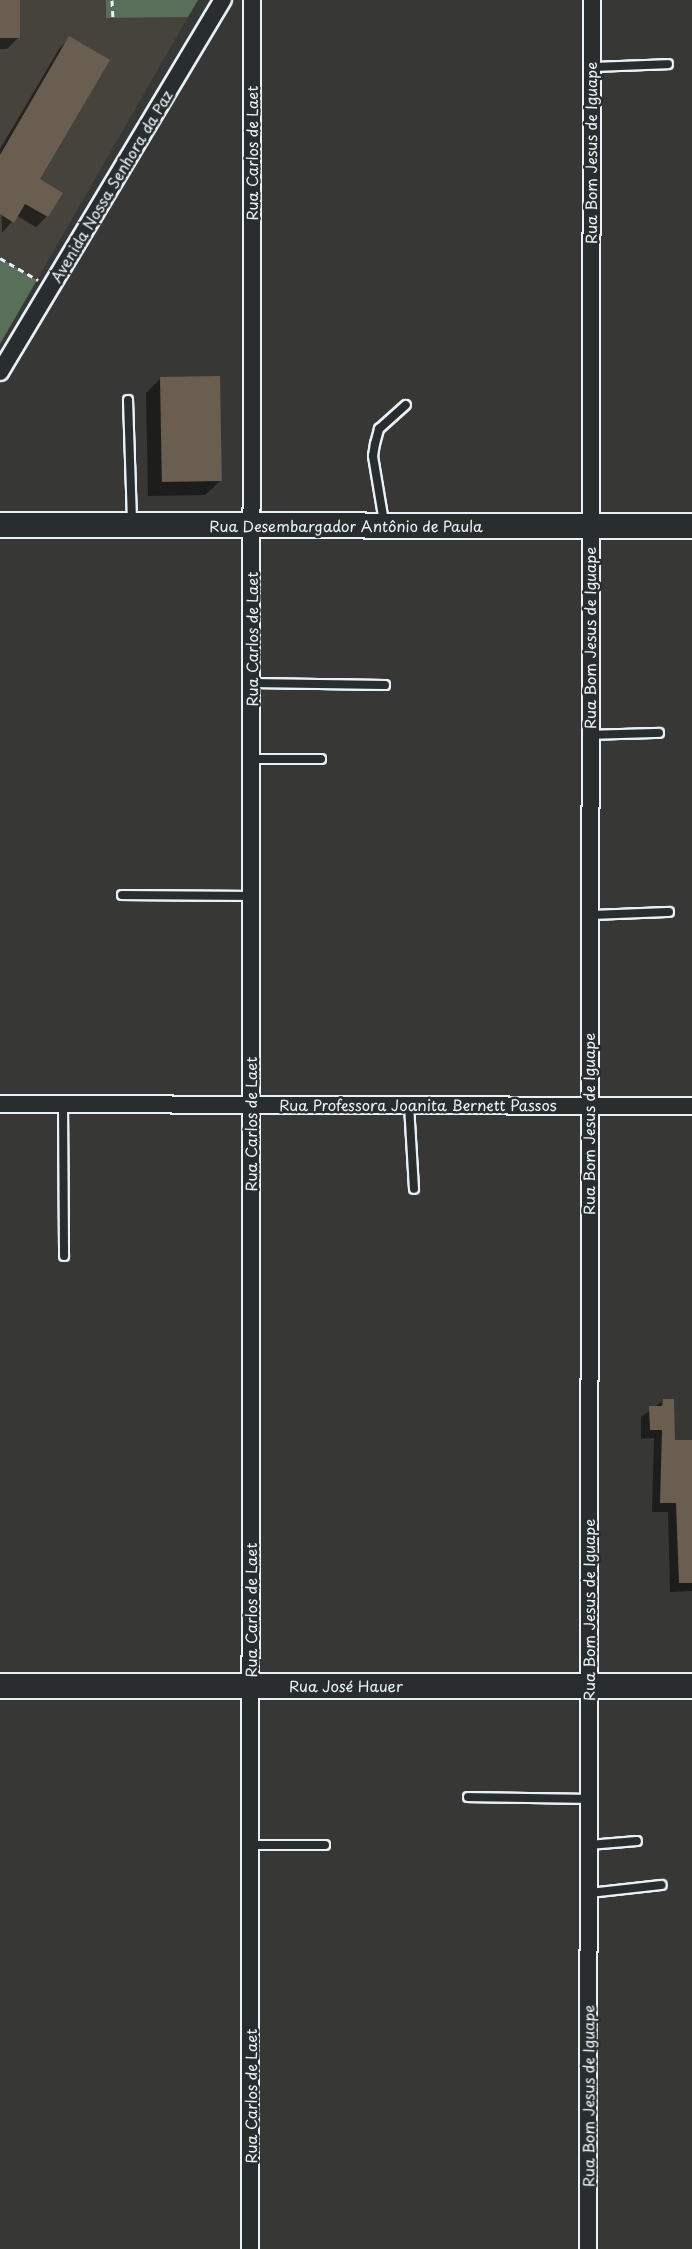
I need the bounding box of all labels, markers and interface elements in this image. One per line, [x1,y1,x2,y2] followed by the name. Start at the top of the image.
[582,61,600,245] street label: Rua Bom Jesus de Iguape
[243,85,261,221] street label: Rua Carlos de Laet
[46,86,176,286] street label: Avenida Nossa Senhora da Paz
[208,517,484,535] street label: Rua Desembargador Antônio de Paula
[581,546,599,730] street label: Rua Bom Jesus de Iguape
[243,571,261,707] street label: Rua Carlos de Laet
[580,1032,598,1216] street label: Rua Bom Jesus de Iguape
[242,1056,260,1192] street label: Rua Carlos de Laet
[278,1096,558,1114] street label: Rua Professora Joanita Bernett Passos
[580,1518,598,1702] street label: Rua Bom Jesus de Iguape
[242,1542,260,1678] street label: Rua Carlos de Laet
[288,1677,404,1695] street label: Rua José Hauer
[579,2004,597,2188] street label: Rua Bom Jesus de Iguape
[242,2028,260,2164] street label: Rua Carlos de Laet

